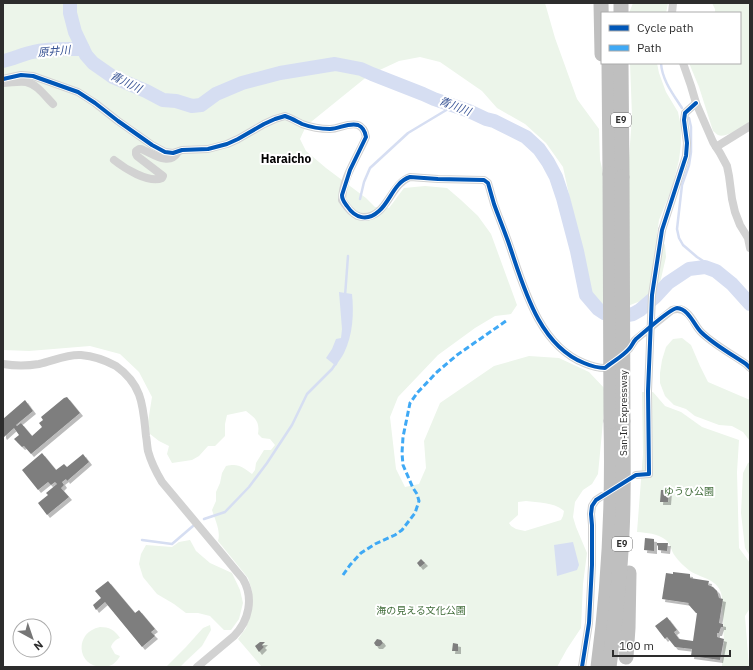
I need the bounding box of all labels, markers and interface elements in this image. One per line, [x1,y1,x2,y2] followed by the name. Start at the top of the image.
[601,12,741,64] legend
[637,20,694,35] text: Cycle path
[637,40,662,55] text: Path
[37,43,72,59] water label: 原井川
[108,68,145,96] water label: 青川川
[437,94,474,119] water label: 青川川
[611,113,631,127] road number: E9
[261,151,312,166] district label: Haraicho
[617,370,630,456] street label: San-In Expressway
[664,485,714,498] park label: ゆうひ公園
[612,537,632,551] road number: E9
[376,604,466,617] park label: 海の見える文化公園
[12,618,52,658] north arrow
[613,632,730,658] scale bar
[31,638,46,654] text: N
[619,638,654,653] text: 100 m

